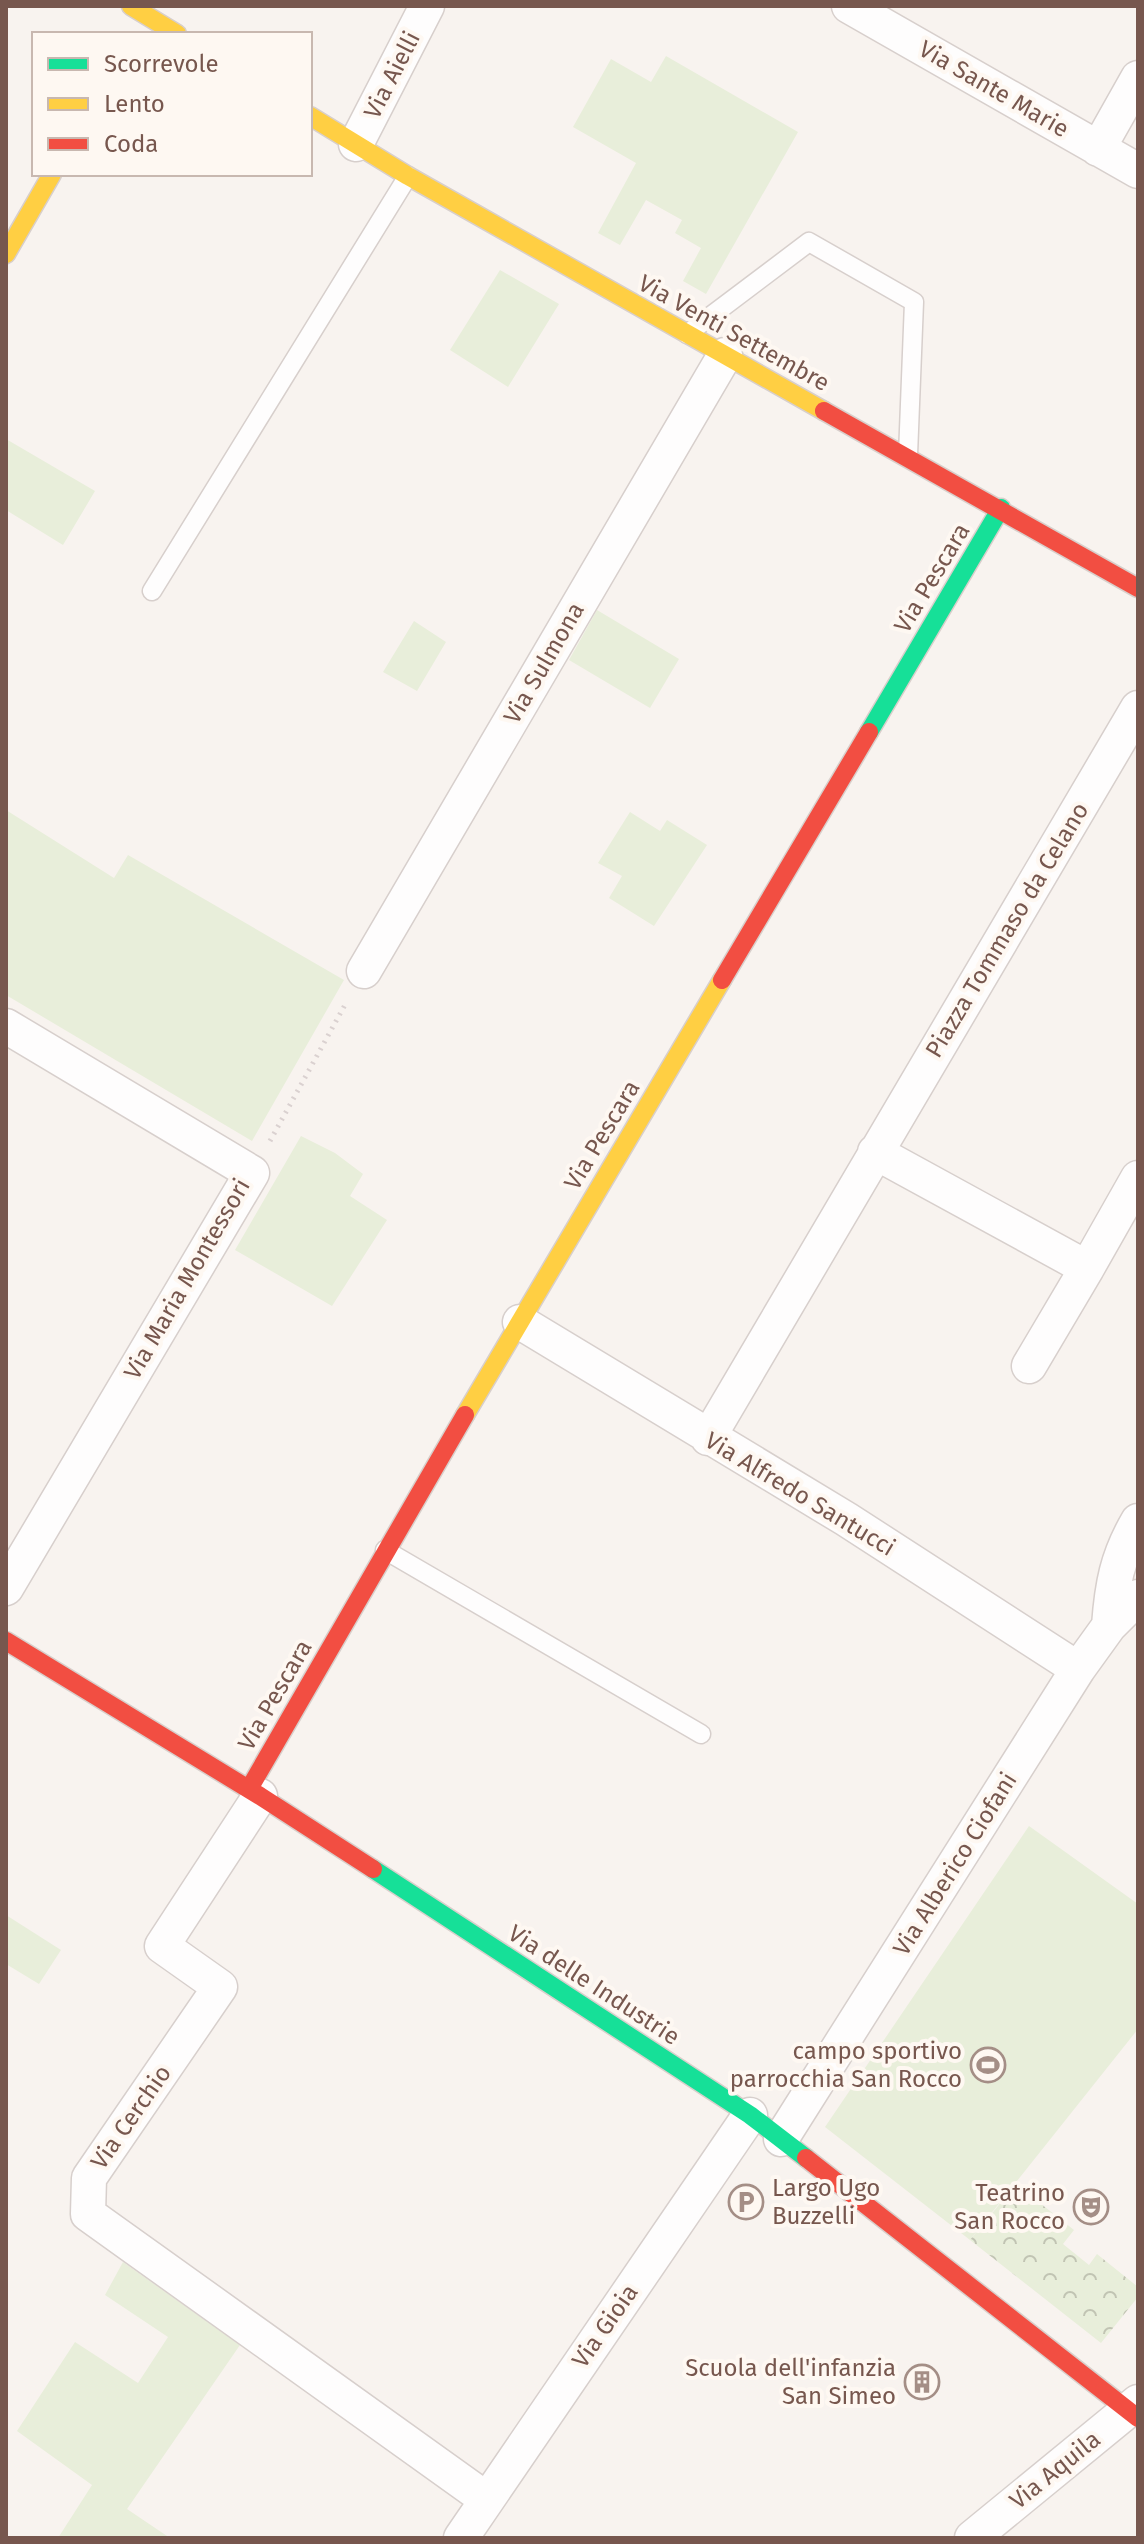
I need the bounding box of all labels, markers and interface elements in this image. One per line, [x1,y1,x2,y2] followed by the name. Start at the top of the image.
[358,27,426,123] street label: Via Aielli
[32,32,312,176] legend
[914,35,1074,143] street label: Via Sante Marie
[104,50,219,78] text: Scorrevole
[104,90,165,118] text: Lento
[104,130,158,158] text: Coda
[634,269,834,397] street label: Via Venti Settembre
[888,518,976,638] street label: Via Pescara
[498,597,590,729] street label: Via Sulmona
[920,798,1094,1062] street label: Piazza Tommaso da Celano
[558,1075,646,1195] street label: Via Pescara
[118,1174,256,1384] street label: Via Maria Montessori
[700,1426,900,1562] street label: Via Alfredo Santucci
[232,1635,318,1755] street label: Via Pescara
[887,1767,1023,1961] street label: Via Alberico Ciofani
[503,1919,685,2051] street label: Via delle Industrie
[730,2037,962,2093] place label: campo sportivo parrocchia San Rocco
[969,2046,1007,2084] sports icon: campo sportivo parrocchia San Rocco
[85,2060,177,2174] street label: Via Cerchio
[772,2174,880,2230] place label: Largo Ugo Buzzelli
[954,2179,1065,2235] place label: Teatrino San Rocco
[727,2183,765,2221] parking icon: Largo Ugo Buzzelli
[1072,2188,1110,2226] theatre icon: Teatrino San Rocco
[566,2279,644,2373] street label: Via Gioia
[685,2354,896,2410] place label: Scuola dell'infanzia San Simeo
[903,2363,941,2401] building icon: Scuola dell'infanzia San Simeo
[1004,2425,1106,2515] street label: Via Aquila

